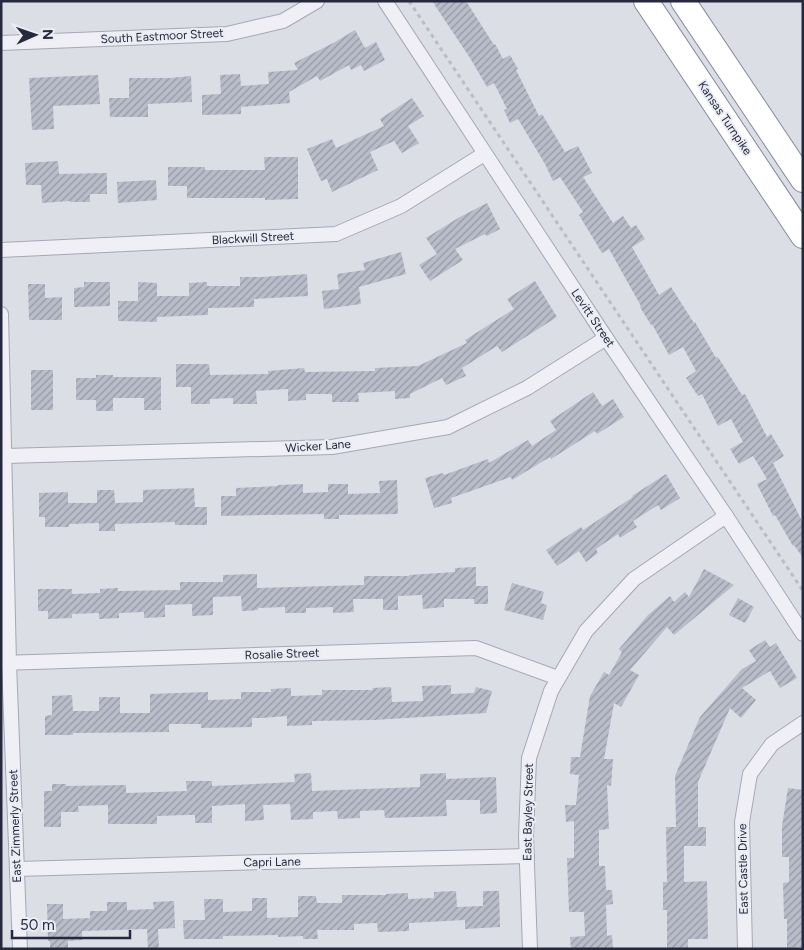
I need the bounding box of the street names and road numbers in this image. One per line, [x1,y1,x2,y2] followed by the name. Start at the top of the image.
[100,26,224,46] street label: South Eastmoor Street
[695,78,755,158] street label: Kansas Turnpike
[211,229,295,247] street label: Blackwill Street
[568,286,618,350] street label: Levitt Street
[285,437,352,455] street label: Wicker Lane
[244,646,320,662] street label: Rosalie Street
[520,762,536,861] street label: East Bayley Street
[6,769,24,883] street label: East Zimmerly Street
[735,823,751,915] street label: East Castle Drive
[243,854,301,869] street label: Capri Lane

